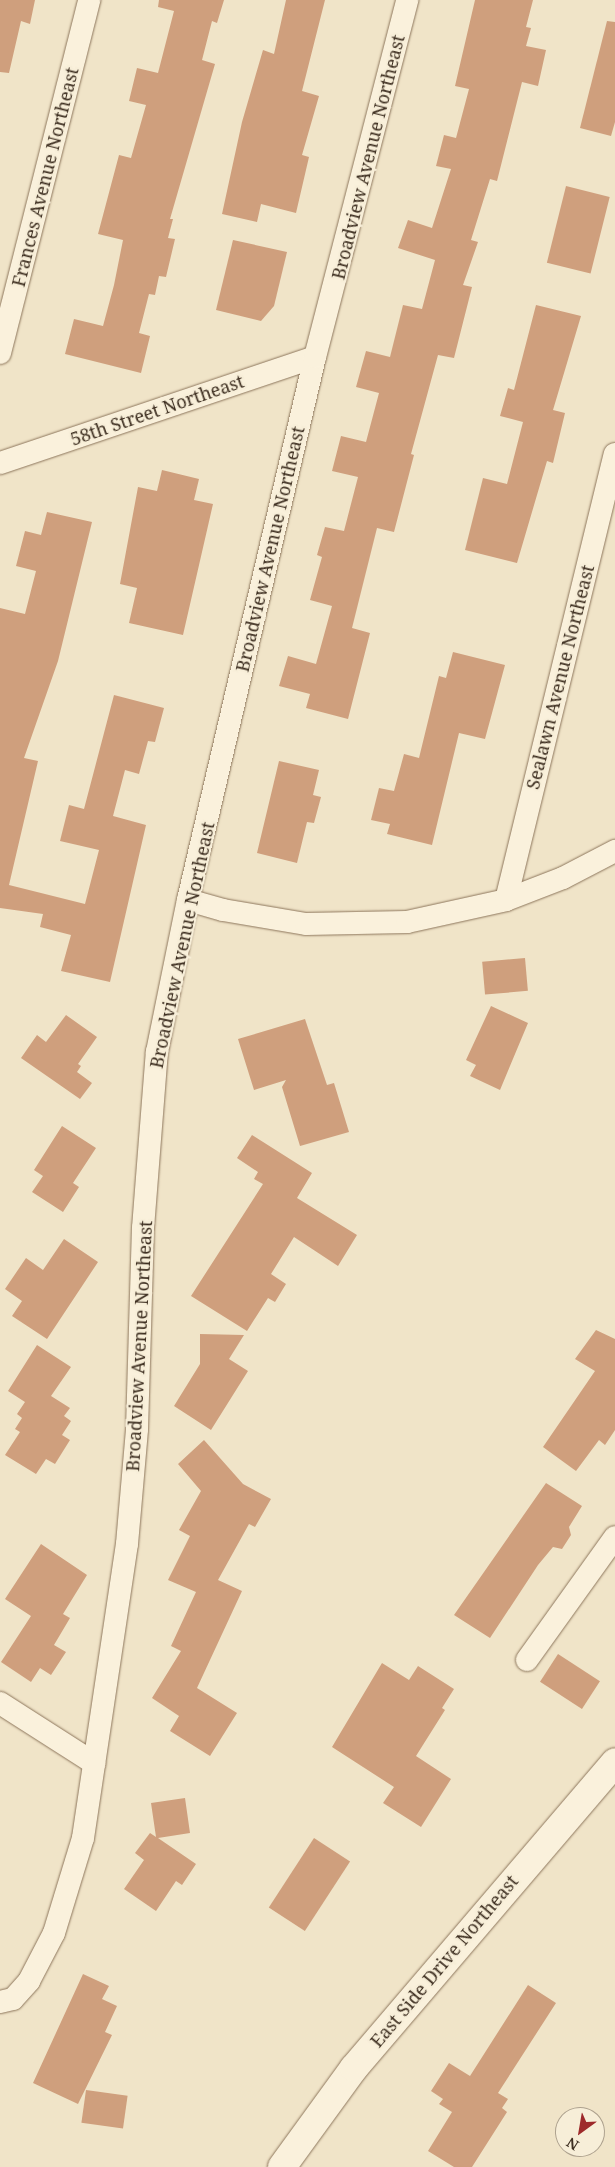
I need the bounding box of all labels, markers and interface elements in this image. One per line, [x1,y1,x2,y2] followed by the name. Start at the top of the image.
[327,32,409,282] street label: Broadview Avenue Northeast
[7,65,83,289] street label: Frances Avenue Northeast
[67,370,247,450] street label: 58th Street Northeast
[231,424,309,674] street label: Broadview Avenue Northeast
[522,562,598,792] street label: Sealawn Avenue Northeast
[145,820,219,1070] street label: Broadview Avenue Northeast
[122,1220,156,1472] street label: Broadview Avenue Northeast
[366,1871,522,2051] street label: East Side Drive Northeast
[555,2107,605,2157] north arrow
[563,2133,582,2155] text: N

